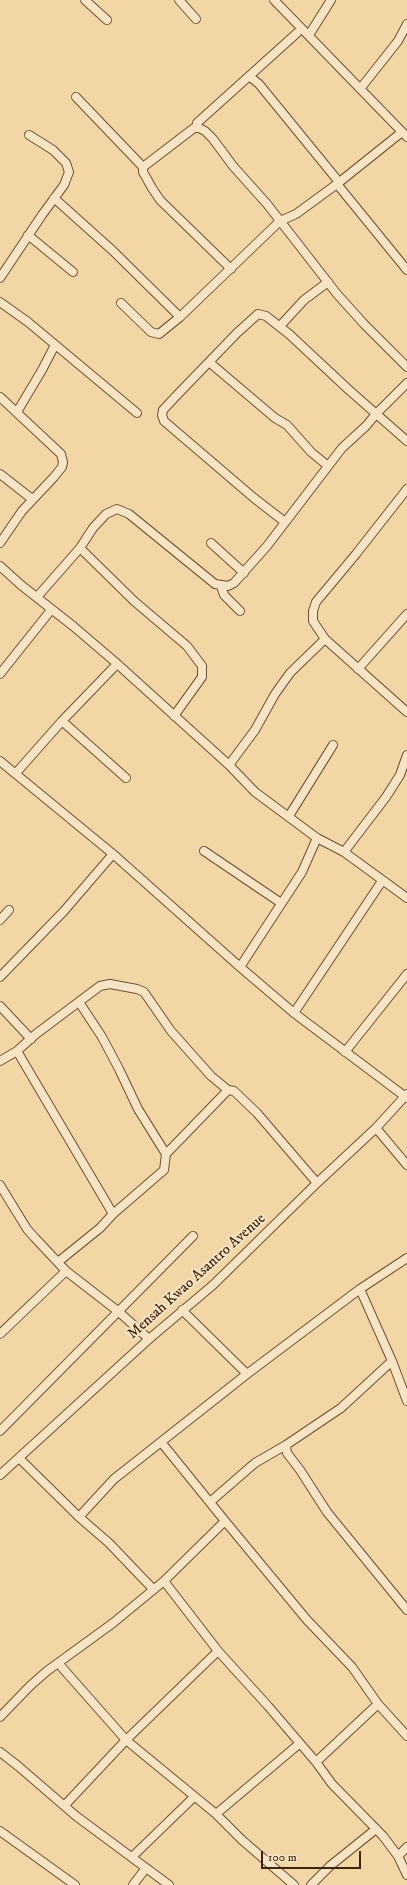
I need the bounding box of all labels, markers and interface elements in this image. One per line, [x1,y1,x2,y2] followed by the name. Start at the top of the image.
[124,1210,270,1344] street label: Mensah Kwao Asantro Avenue
[263,1843,363,1869] scale bar
[268,1850,297,1865] text: 100 m

